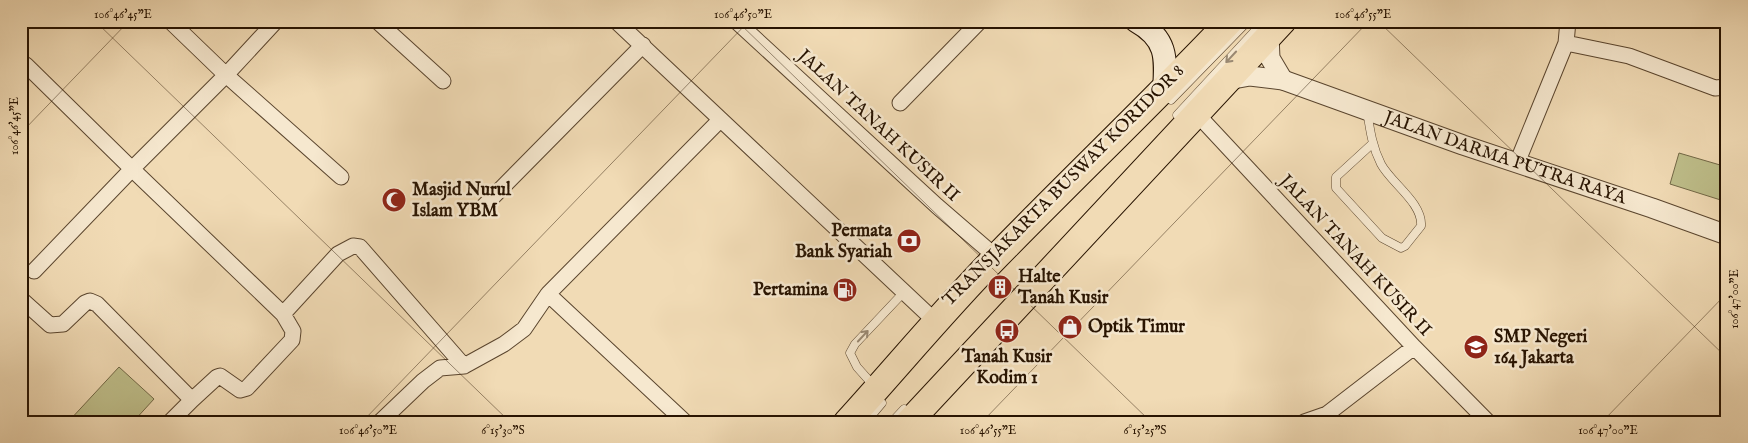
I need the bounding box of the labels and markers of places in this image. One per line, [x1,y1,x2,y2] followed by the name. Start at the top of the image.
[412,179,512,223] place label: Masjid Nurul Islam YBM
[381,187,407,213] mosque icon: Masjid Nurul Islam YBM
[795,220,893,264] place label: Permata Bank Syariah
[896,228,922,254] bank icon: Permata Bank Syariah
[1017,266,1109,310] place label: Halte Tanah Kusir
[987,274,1013,300] building icon: Halte Tanah Kusir
[832,277,858,303] fuel station icon: Pertamina
[753,279,829,302] place label: Pertamina
[1057,314,1083,340] shop icon: Optik Timur
[1088,316,1185,339] place label: Optik Timur
[994,318,1020,344] bus stop icon: Tanah Kusir Kodim 1
[1494,326,1587,370] place label: SMP Negeri 164 Jakarta
[1463,334,1489,360] school or university icon: SMP Negeri 164 Jakarta
[961,346,1053,390] place label: Tanah Kusir Kodim 1

